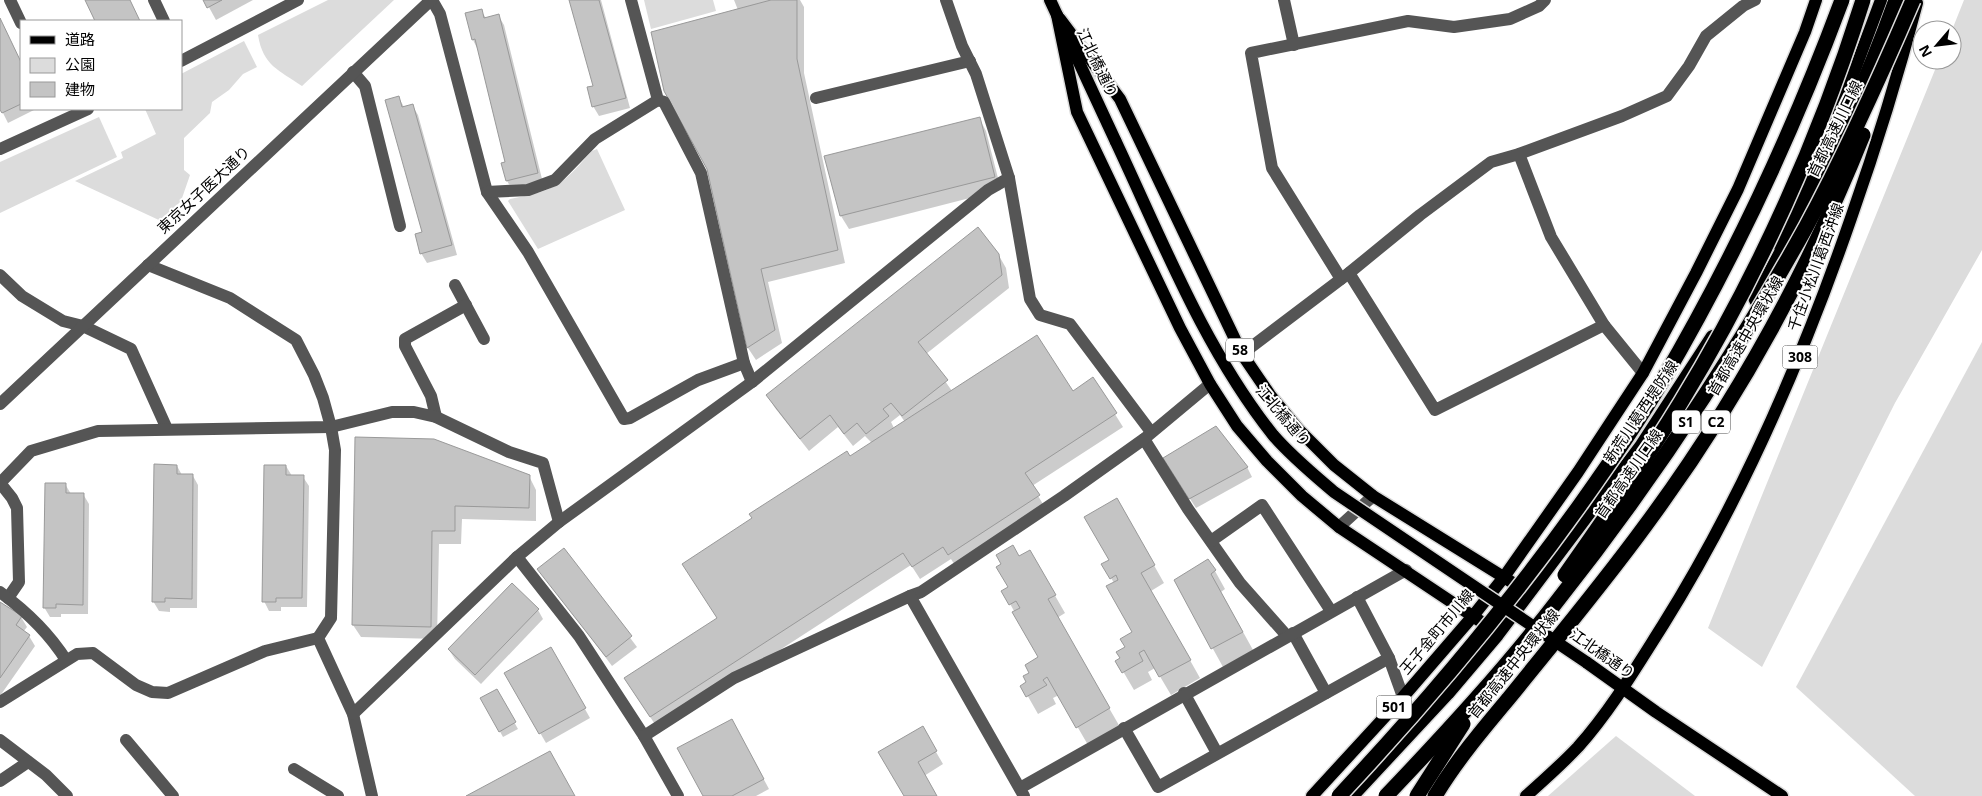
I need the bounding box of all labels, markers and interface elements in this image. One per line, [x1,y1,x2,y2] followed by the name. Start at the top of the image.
[20,20,182,110] legend
[1912,20,1962,70] north arrow
[1073,24,1123,101] street label: 江北橋通り
[65,29,95,49] text: 道路
[1914,42,1936,61] text: N
[65,54,95,74] text: 公園
[1802,77,1866,180] street label: 首都高速川口線
[65,79,95,99] text: 建物
[153,141,254,238] street label: 東京女子医大通り
[1783,200,1848,334] street label: 千住小松川葛西沖線
[1703,272,1788,399] street label: 首都高速中央環状線
[1226,338,1254,362] road number: 58
[1782,346,1818,368] road number: 308
[1598,356,1682,467] street label: 新荒川葛西堤防線
[1252,380,1316,451] street label: 江北橋通り
[1672,411,1700,434] road number: S1
[1702,411,1730,434] road number: C2
[1590,425,1666,522] street label: 首都高速川口線
[1395,585,1478,678] street label: 王子金町市川線
[1463,605,1563,722] street label: 首都高速中央環状線
[1566,623,1639,683] street label: 江北橋通り
[1376,696,1412,719] road number: 501

